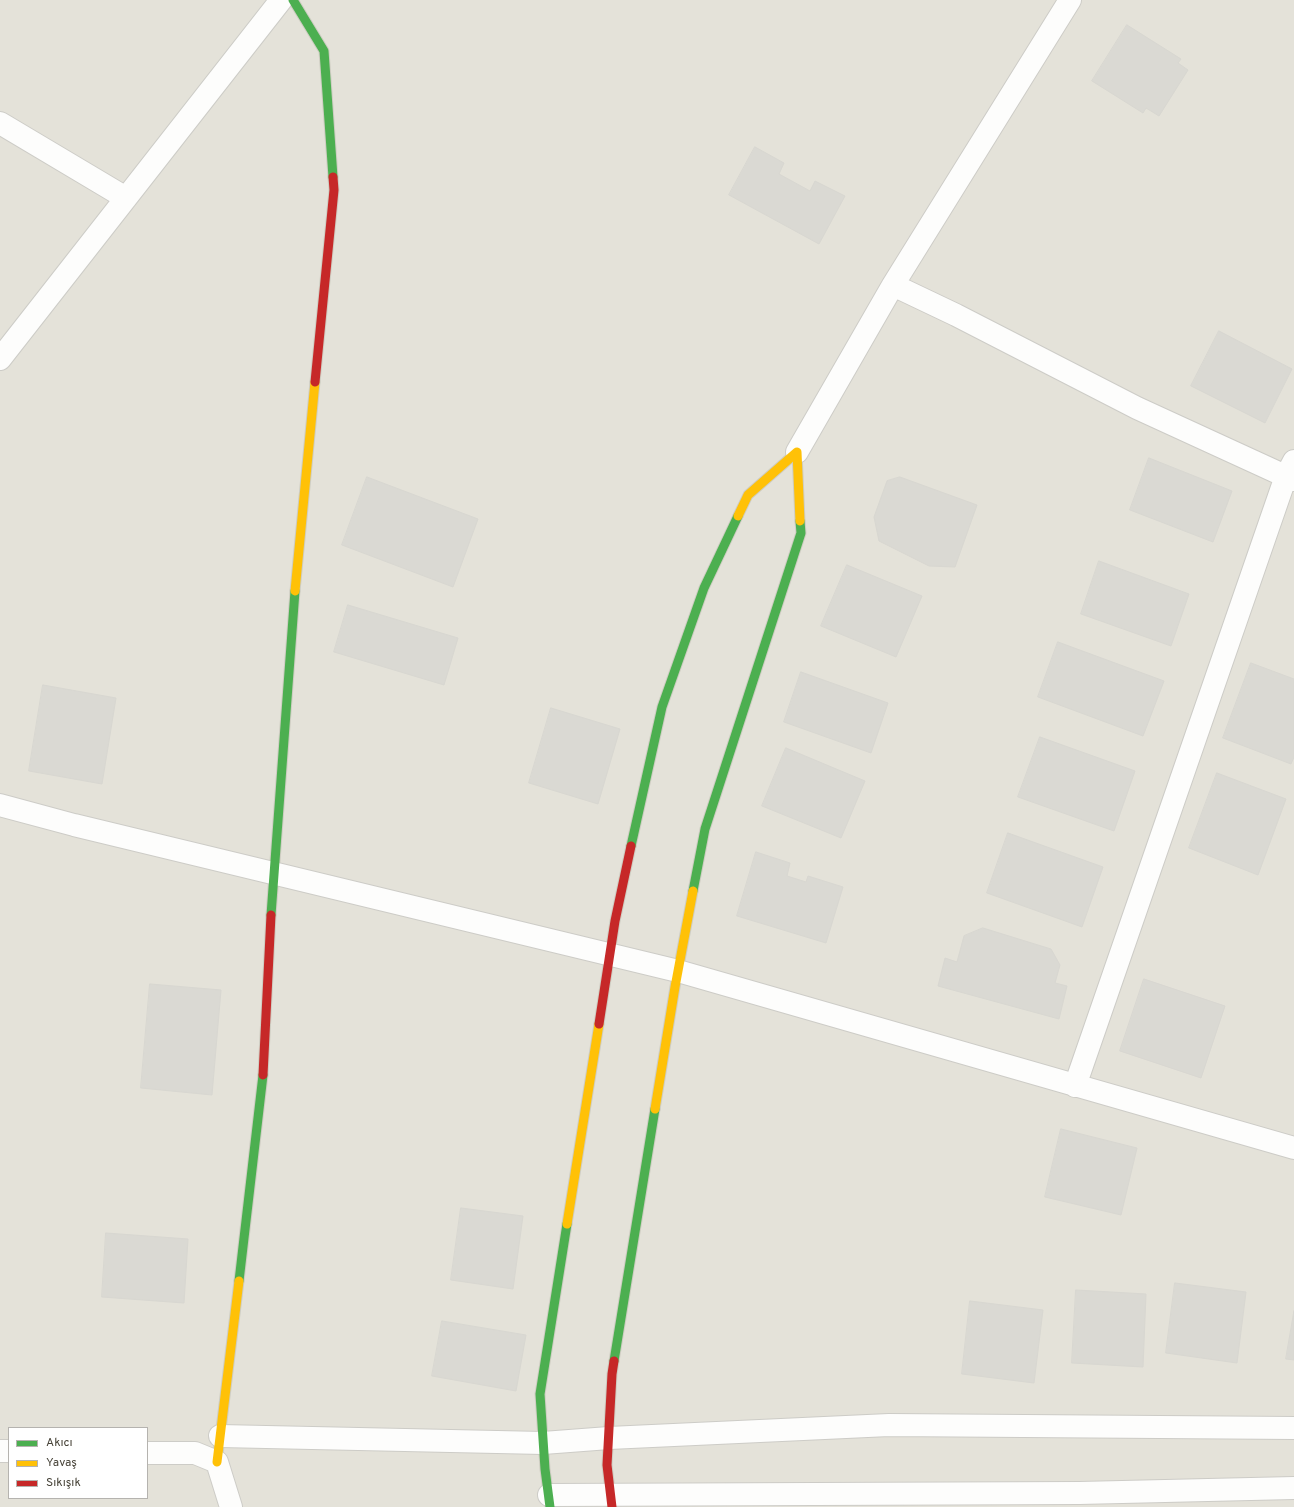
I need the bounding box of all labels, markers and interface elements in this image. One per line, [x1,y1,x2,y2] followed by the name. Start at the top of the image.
[8,1427,148,1499] legend
[46,1435,73,1451] text: Akıcı
[46,1455,77,1471] text: Yavaş
[46,1475,81,1491] text: Sıkışık

